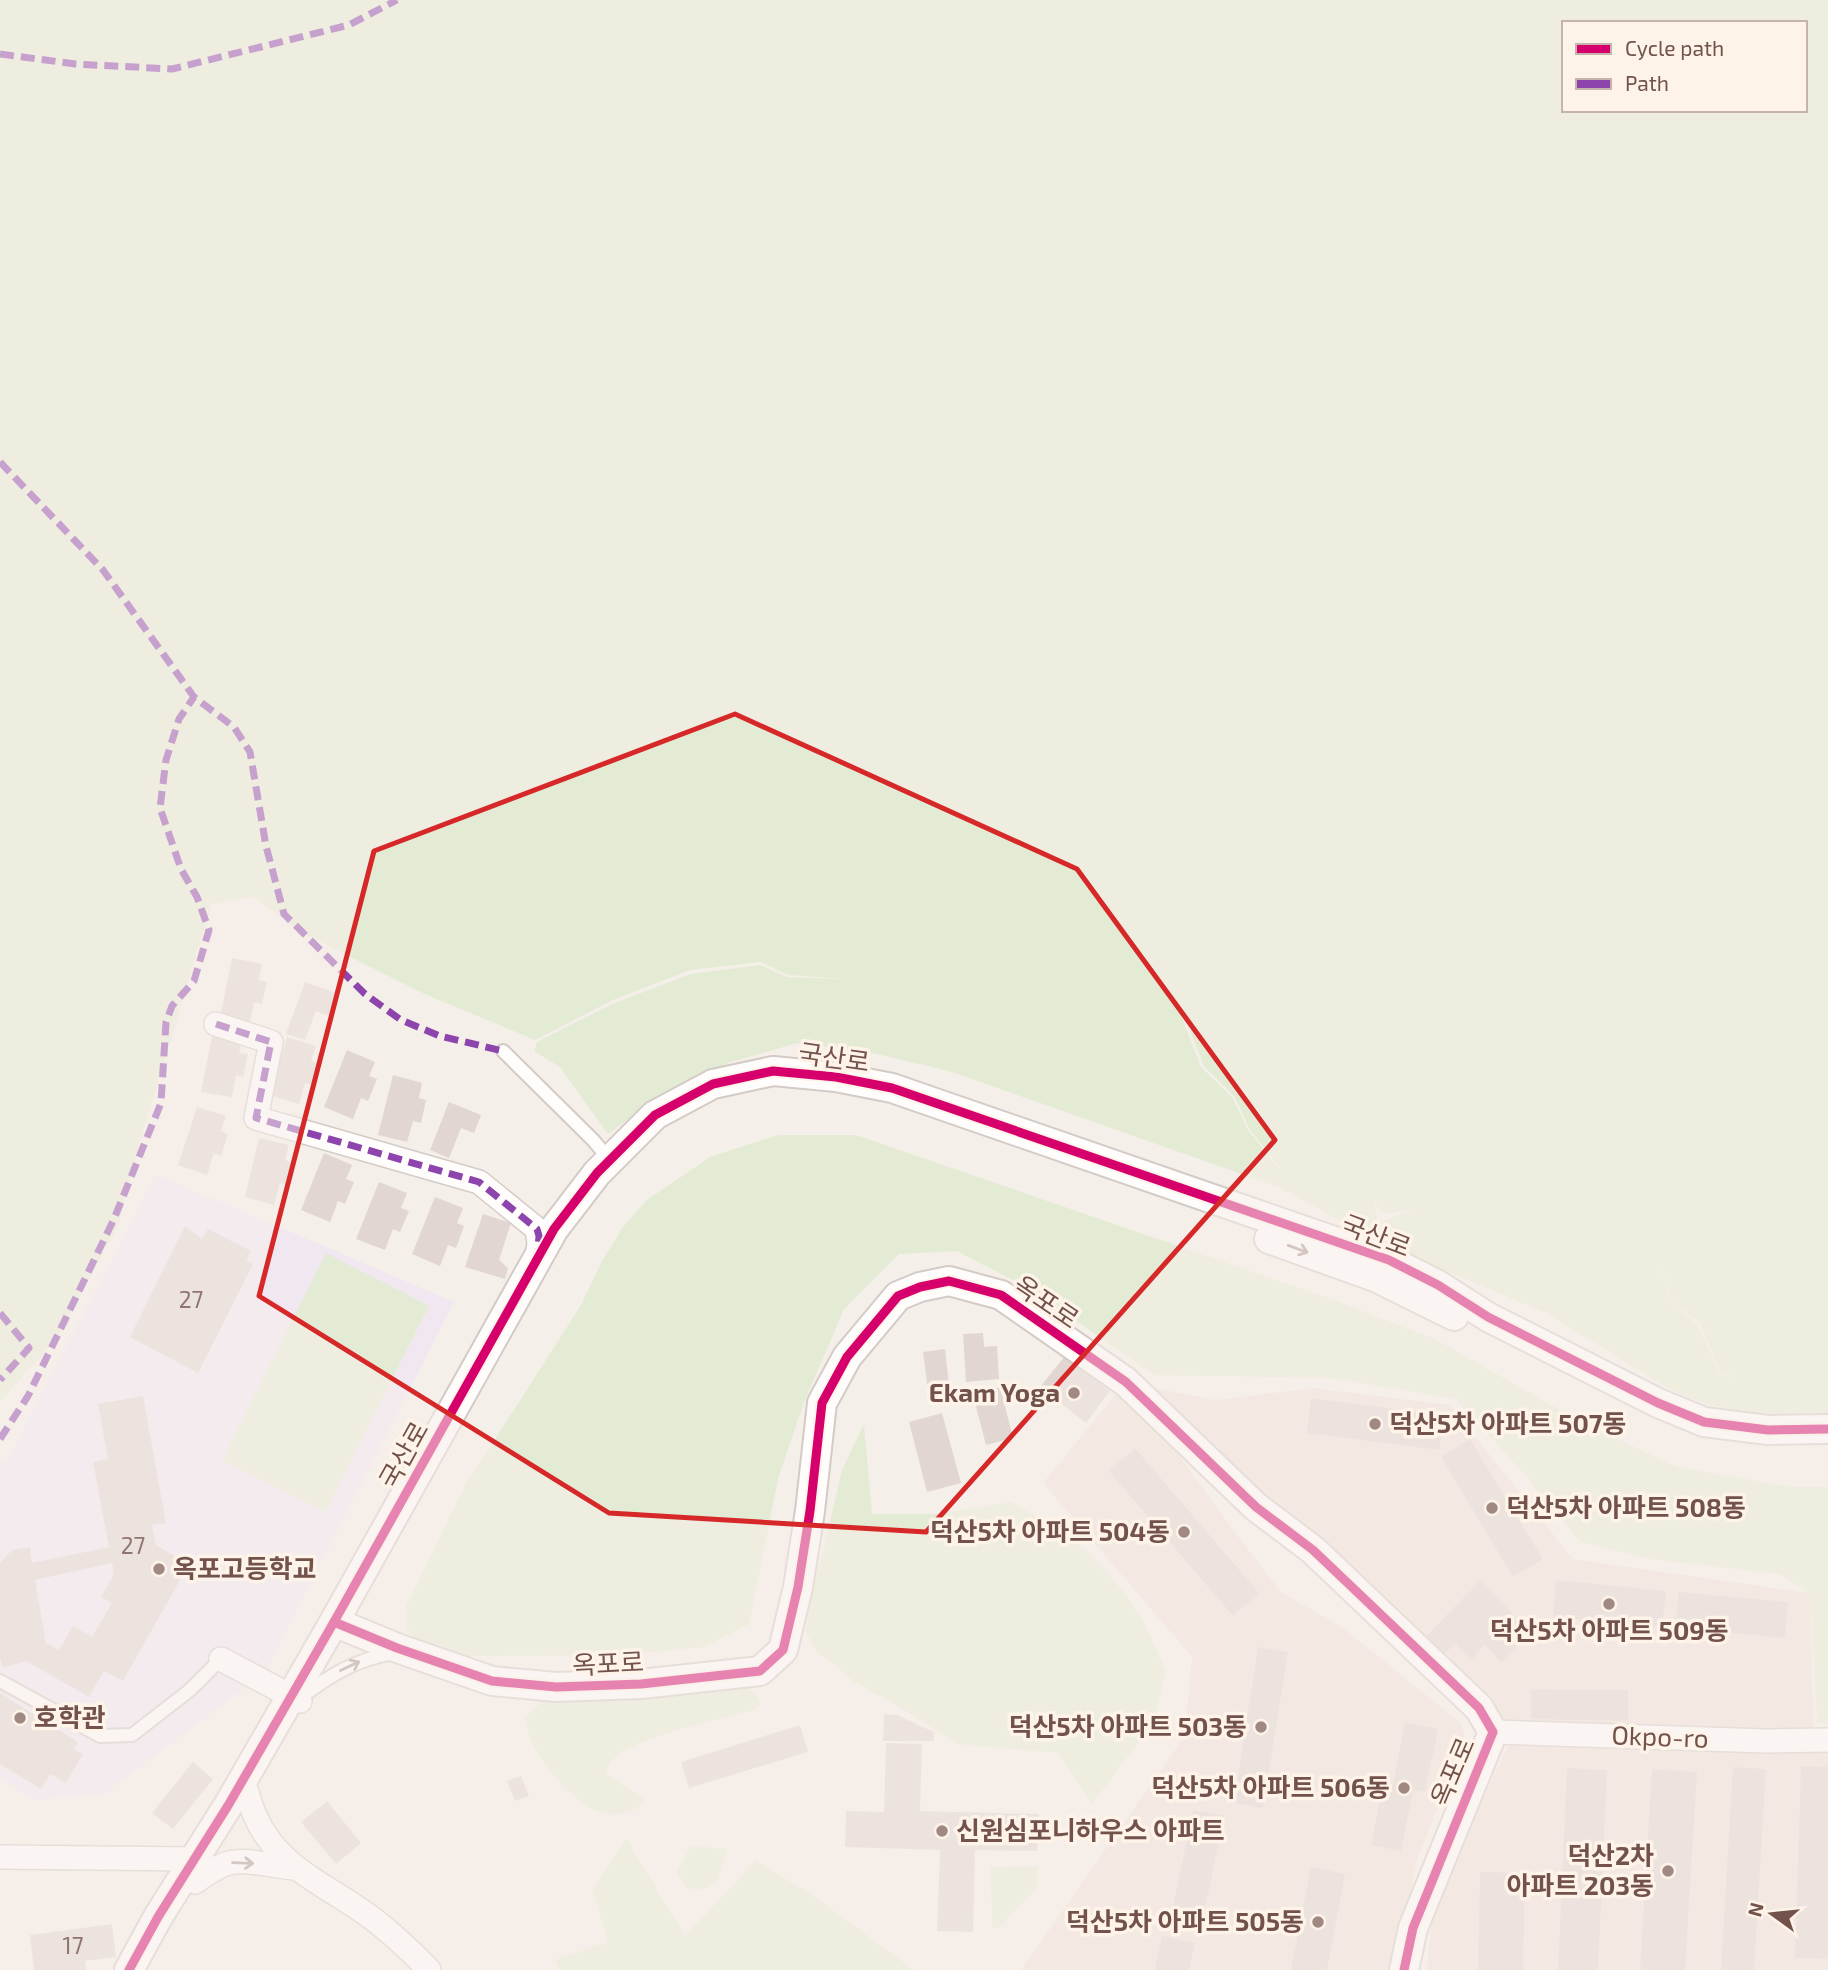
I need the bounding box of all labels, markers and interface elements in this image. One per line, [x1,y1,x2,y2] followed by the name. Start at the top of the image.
[1562,21,1807,112] legend
[1625,35,1724,60] text: Cycle path
[1625,70,1669,95] text: Path
[797,1036,872,1077] street label: 국산로
[1337,1207,1416,1262] street label: 국산로
[1286,1244,1308,1256] one-way arrow
[1008,1268,1085,1334] street label: 옥포로
[179,1285,204,1313] house number: 27
[929,1376,1060,1407] place label: Ekam Yoga
[1066,1385,1082,1401] marker: Ekam Yoga
[1389,1407,1627,1438] place label: 덕산5차 아파트 507동
[372,1415,434,1493] street label: 국산로
[1367,1416,1383,1432] marker: 덕산5차 아파트 507동
[1506,1491,1746,1522] place label: 덕산5차 아파트 508동
[1484,1500,1500,1516] marker: 덕산5차 아파트 508동
[930,1515,1170,1546] place label: 덕산5차 아파트 504동
[1176,1524,1192,1540] marker: 덕산5차 아파트 504동
[121,1531,146,1559] house number: 27
[173,1552,317,1583] place label: 옥포고등학교
[151,1561,167,1577] marker: 옥포고등학교
[1601,1596,1617,1612] marker: 덕산5차 아파트 509동
[1489,1614,1729,1645] place label: 덕산5차 아파트 509동
[571,1645,645,1680] street label: 옥포로
[339,1658,360,1672] one-way arrow
[34,1701,106,1732] place label: 호학관
[12,1710,28,1726] marker: 호학관
[1008,1710,1247,1741] place label: 덕산5차 아파트 503동
[1611,1718,1709,1753] street label: Okpo-ro
[1253,1719,1269,1735] marker: 덕산5차 아파트 503동
[1423,1732,1480,1811] street label: 옥포로
[1151,1771,1390,1802] place label: 덕산5차 아파트 506동
[1396,1780,1412,1796] marker: 덕산5차 아파트 506동
[956,1814,1225,1845] place label: 신원심포니하우스 아파트
[934,1823,950,1839] marker: 신원심포니하우스 아파트
[1506,1839,1654,1900] place label: 덕산2차 아파트 203동
[231,1856,254,1869] one-way arrow
[1660,1863,1676,1879] marker: 덕산2차 아파트 203동
[1737,1879,1807,1949] north arrow
[1742,1900,1768,1919] text: N
[1066,1905,1304,1936] place label: 덕산5차 아파트 505동
[1310,1914,1326,1930] marker: 덕산5차 아파트 505동
[63,1931,84,1959] house number: 17

